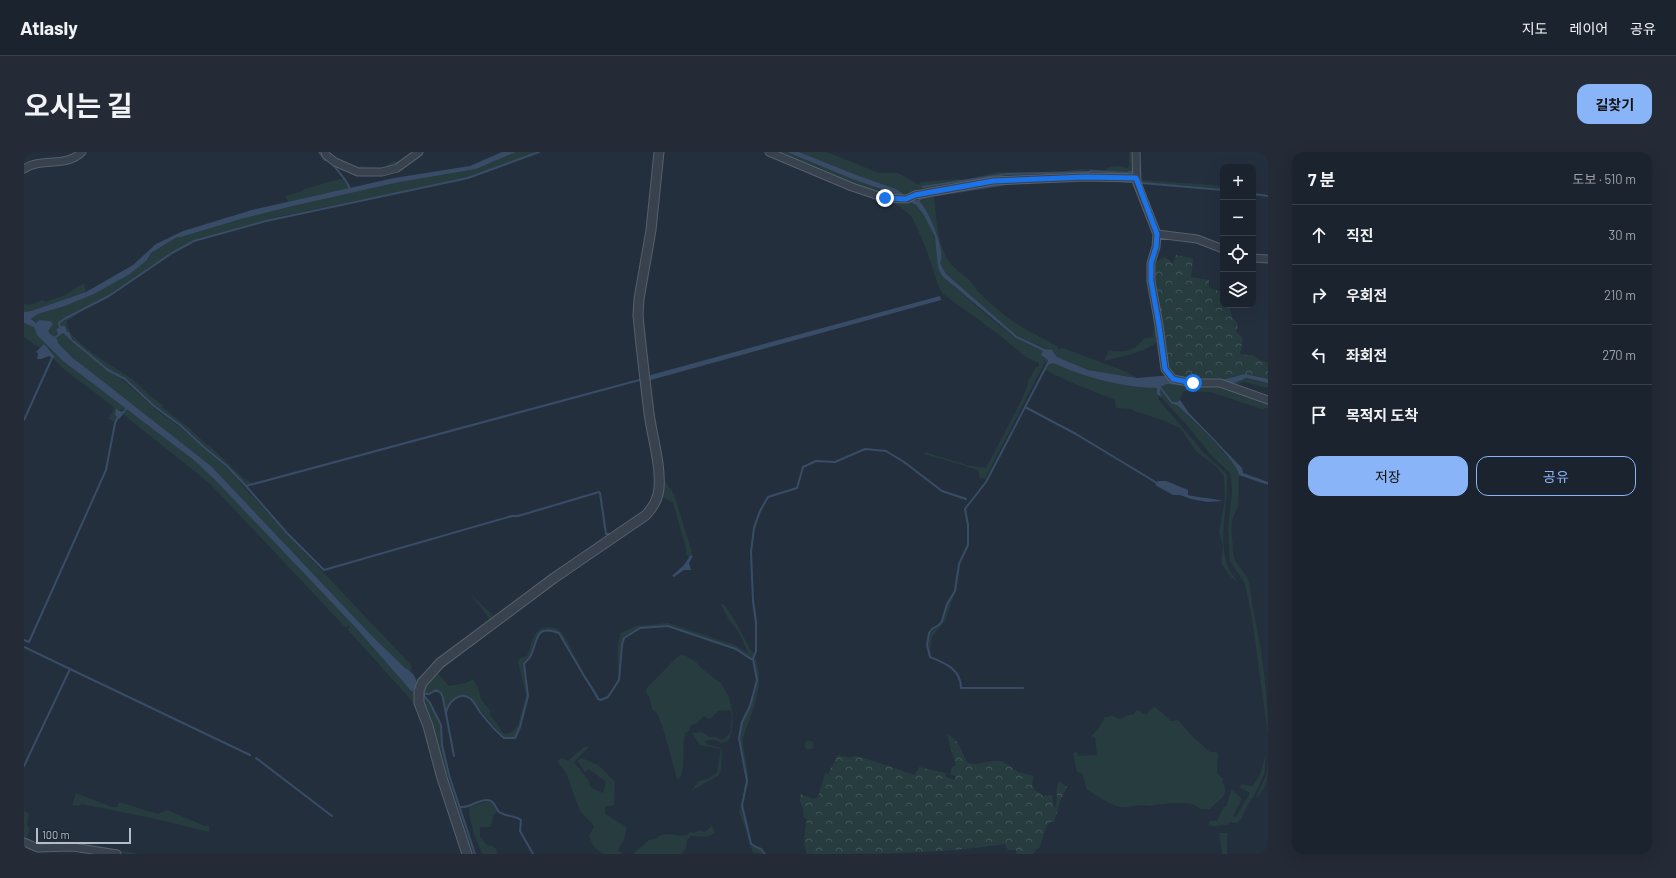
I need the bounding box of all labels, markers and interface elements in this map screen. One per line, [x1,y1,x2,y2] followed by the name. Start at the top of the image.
[20,16,78,39] text: Atlasly
[1522,20,1548,37] text: 지도
[1570,20,1608,37] text: 레이어
[1630,20,1656,37] text: 공유
[1577,84,1652,124] button: 길찾기
[24,88,133,122] text: 오시는 길
[1220,164,1256,308] map controls
[1220,164,1256,200] button: +
[1308,169,1335,189] text: 7 분
[1573,171,1636,187] text: 도보 · 510 m
[876,189,894,207] route end
[1220,200,1256,236] button: −
[1308,224,1330,246] icon: ahead
[1346,226,1374,244] text: 직진
[1609,227,1636,243] text: 30 m
[1220,236,1256,272] button: locate
[1220,272,1256,308] button: layers
[1308,284,1330,306] icon: right
[1346,286,1387,304] text: 우회전
[1604,287,1636,303] text: 210 m
[1308,344,1330,366] icon: left
[1346,346,1387,364] text: 좌회전
[1602,347,1636,363] text: 270 m
[1184,374,1202,392] route start
[1308,404,1330,426] icon: arrive
[1346,406,1418,424] text: 목적지 도착
[1308,456,1468,496] button: 저장
[1476,456,1636,496] button: 공유
[36,826,131,845] scale bar
[42,828,70,841] text: 100 m

